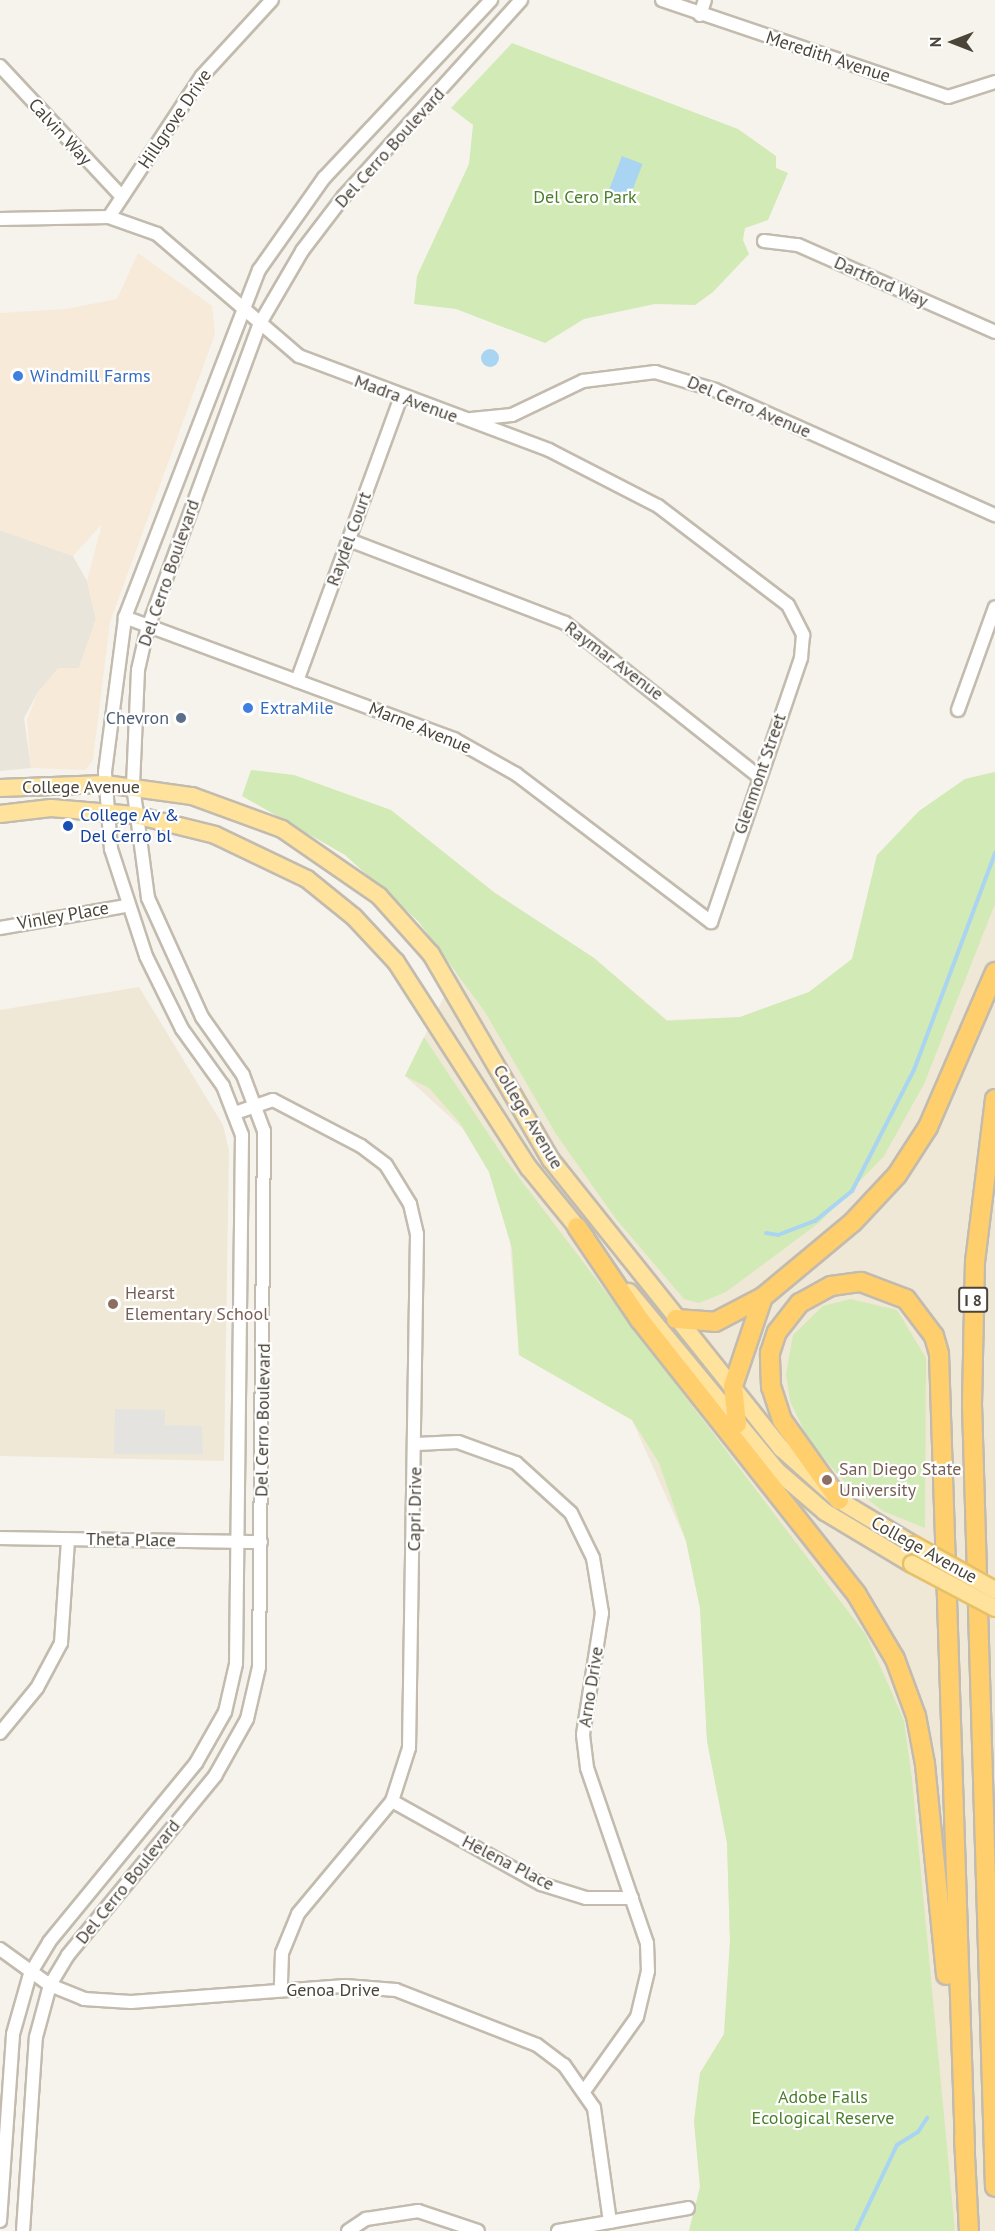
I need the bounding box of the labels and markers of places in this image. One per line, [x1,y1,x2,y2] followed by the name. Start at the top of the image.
[30,365,151,387] place label: Windmill Farms
[11,369,25,383] marker: Windmill Farms
[260,697,334,719] place label: ExtraMile
[241,701,255,715] marker: ExtraMile
[106,707,169,729] place label: Chevron
[174,711,188,725] marker: Chevron
[80,805,180,848] place label: College Av & Del Cerro bl
[61,819,75,833] marker: College Av & Del Cerro bl
[125,1283,269,1326] place label: Hearst Elementary School
[106,1297,120,1311] marker: Hearst Elementary School
[839,1459,961,1502] place label: San Diego State University
[820,1473,834,1487] marker: San Diego State University

